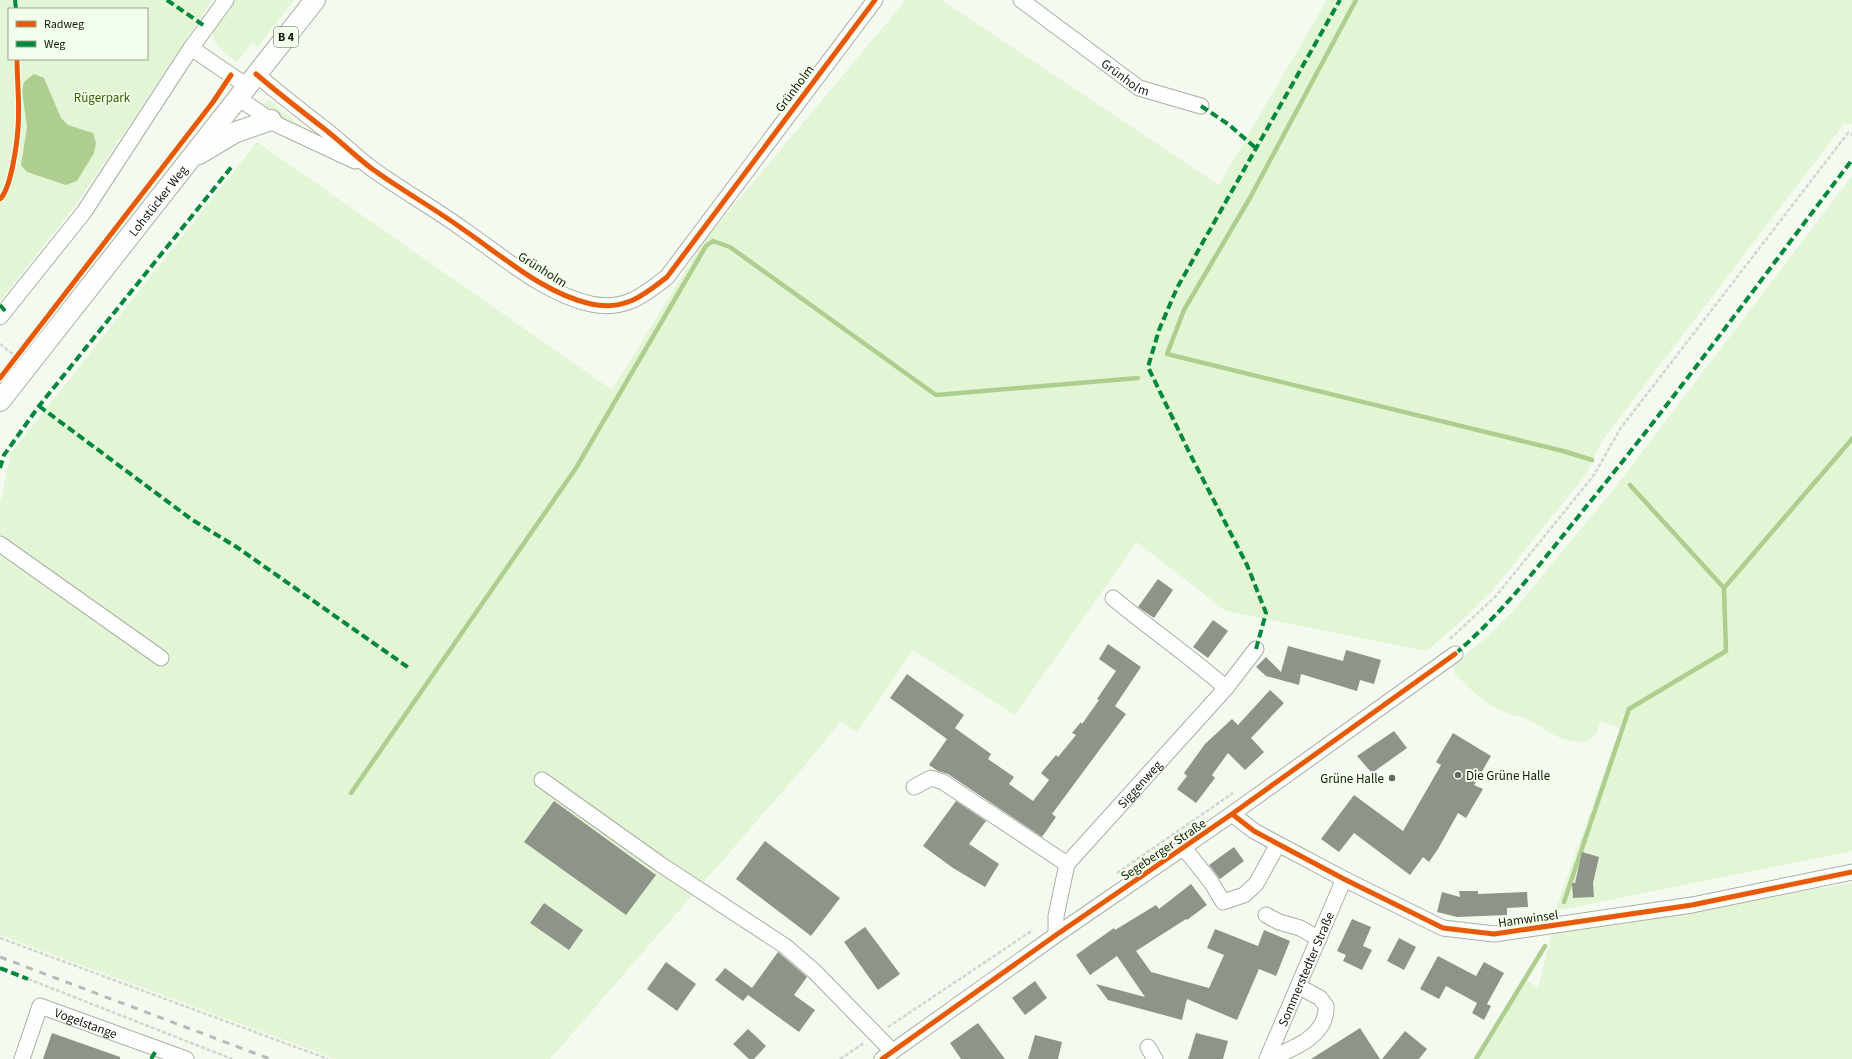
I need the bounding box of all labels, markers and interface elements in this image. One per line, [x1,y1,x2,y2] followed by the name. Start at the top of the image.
[8,8,148,60] legend
[44,16,84,33] text: Radweg
[274,27,298,47] road number: B 4
[44,36,65,53] text: Weg
[1097,55,1151,100] street label: Grünholm
[771,61,819,116] street label: Grünholm
[74,89,131,107] park label: Rügerpark
[125,161,192,240] street label: Lohstücker Weg
[514,248,571,292] street label: Grünholm
[1114,756,1167,813] street label: Siggenweg
[1466,767,1550,785] place label: Die Grüne Halle
[1320,770,1384,788] place label: Grüne Halle
[1453,770,1463,780] marker: Die Grüne Halle
[1387,773,1397,783] marker: Grüne Halle
[1117,814,1210,885] street label: Segeberger Straße
[1497,906,1559,932] street label: Hamwinsel
[1274,909,1339,1029] street label: Sommerstedter Straße
[52,1004,120,1043] street label: Vogelstange

